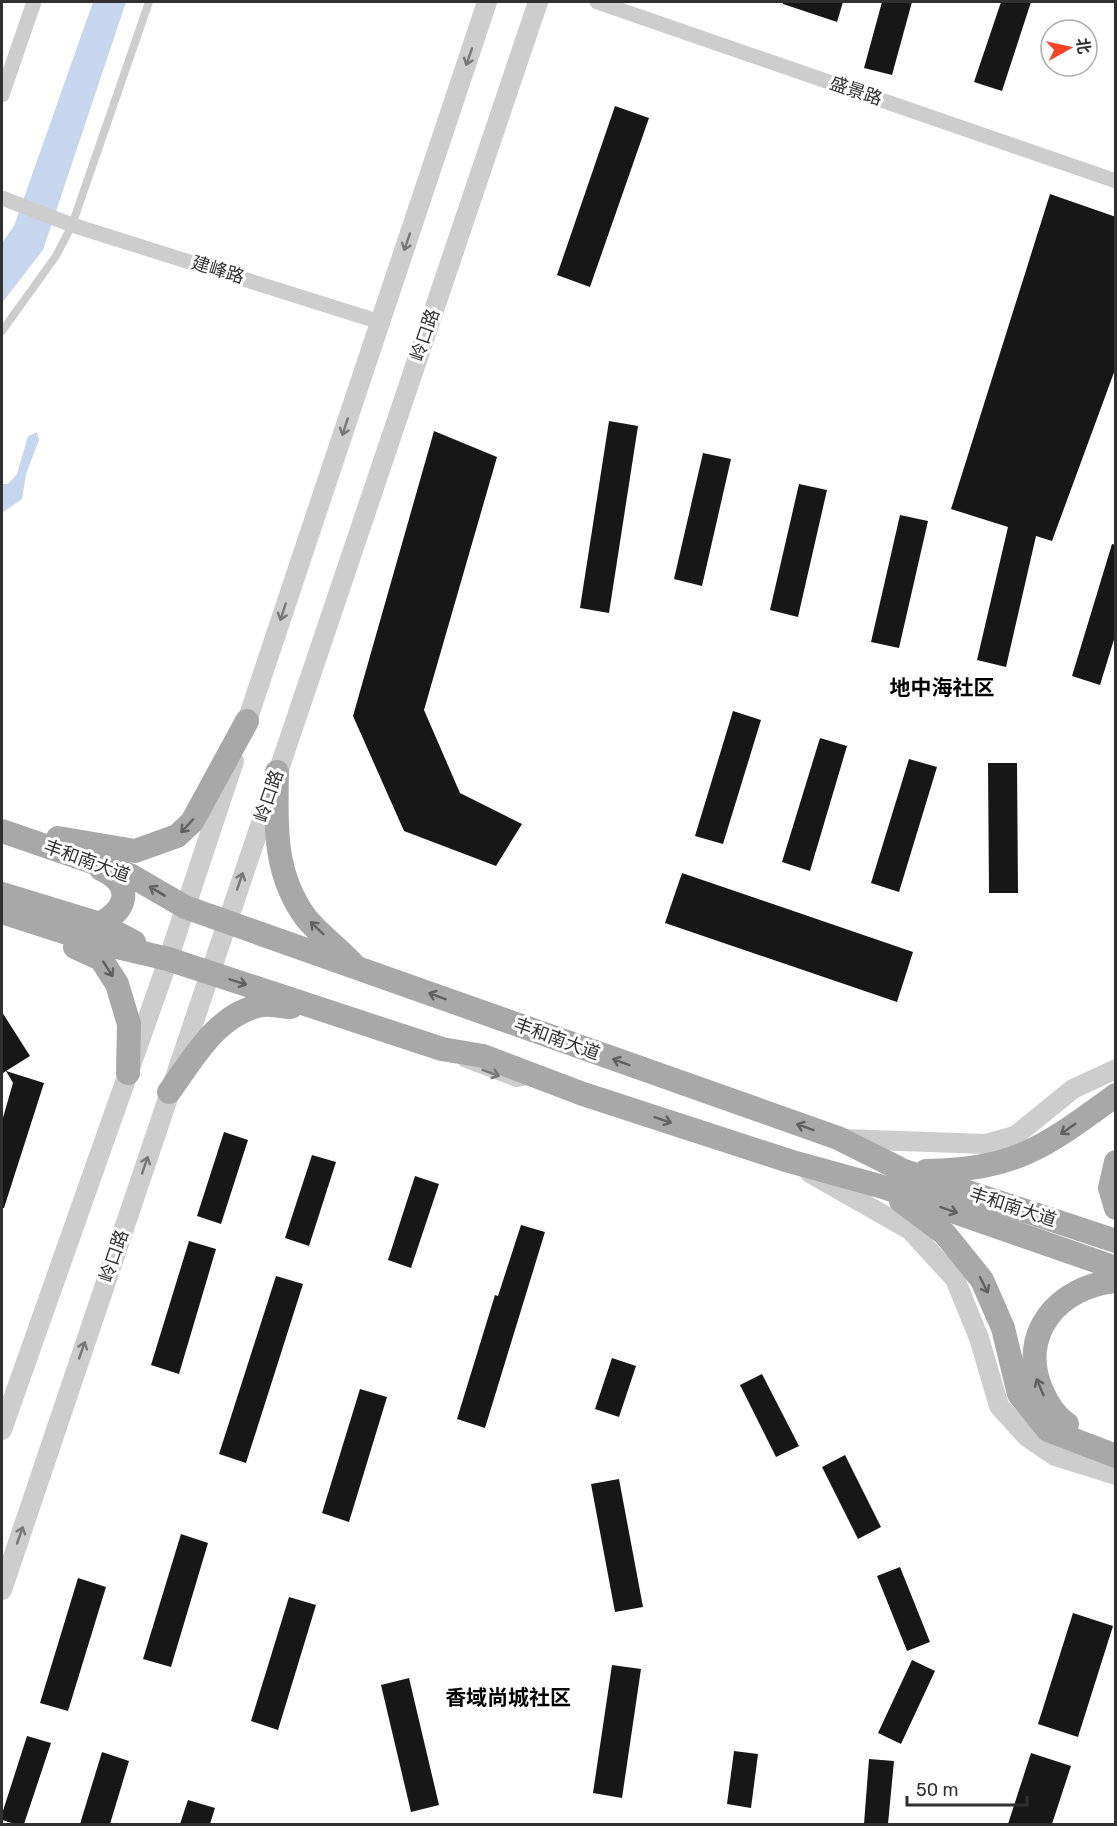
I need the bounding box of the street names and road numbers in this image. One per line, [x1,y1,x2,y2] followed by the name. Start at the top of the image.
[827,72,885,110] street label: 盛景路
[189,252,247,288] street label: 建峰路
[406,306,444,364] street label: 岭口路
[250,767,288,825] street label: 岭口路
[41,835,133,887] street label: 丰和南大道
[511,1013,603,1065] street label: 丰和南大道
[967,1183,1059,1231] street label: 丰和南大道
[95,1227,133,1285] street label: 岭口路

